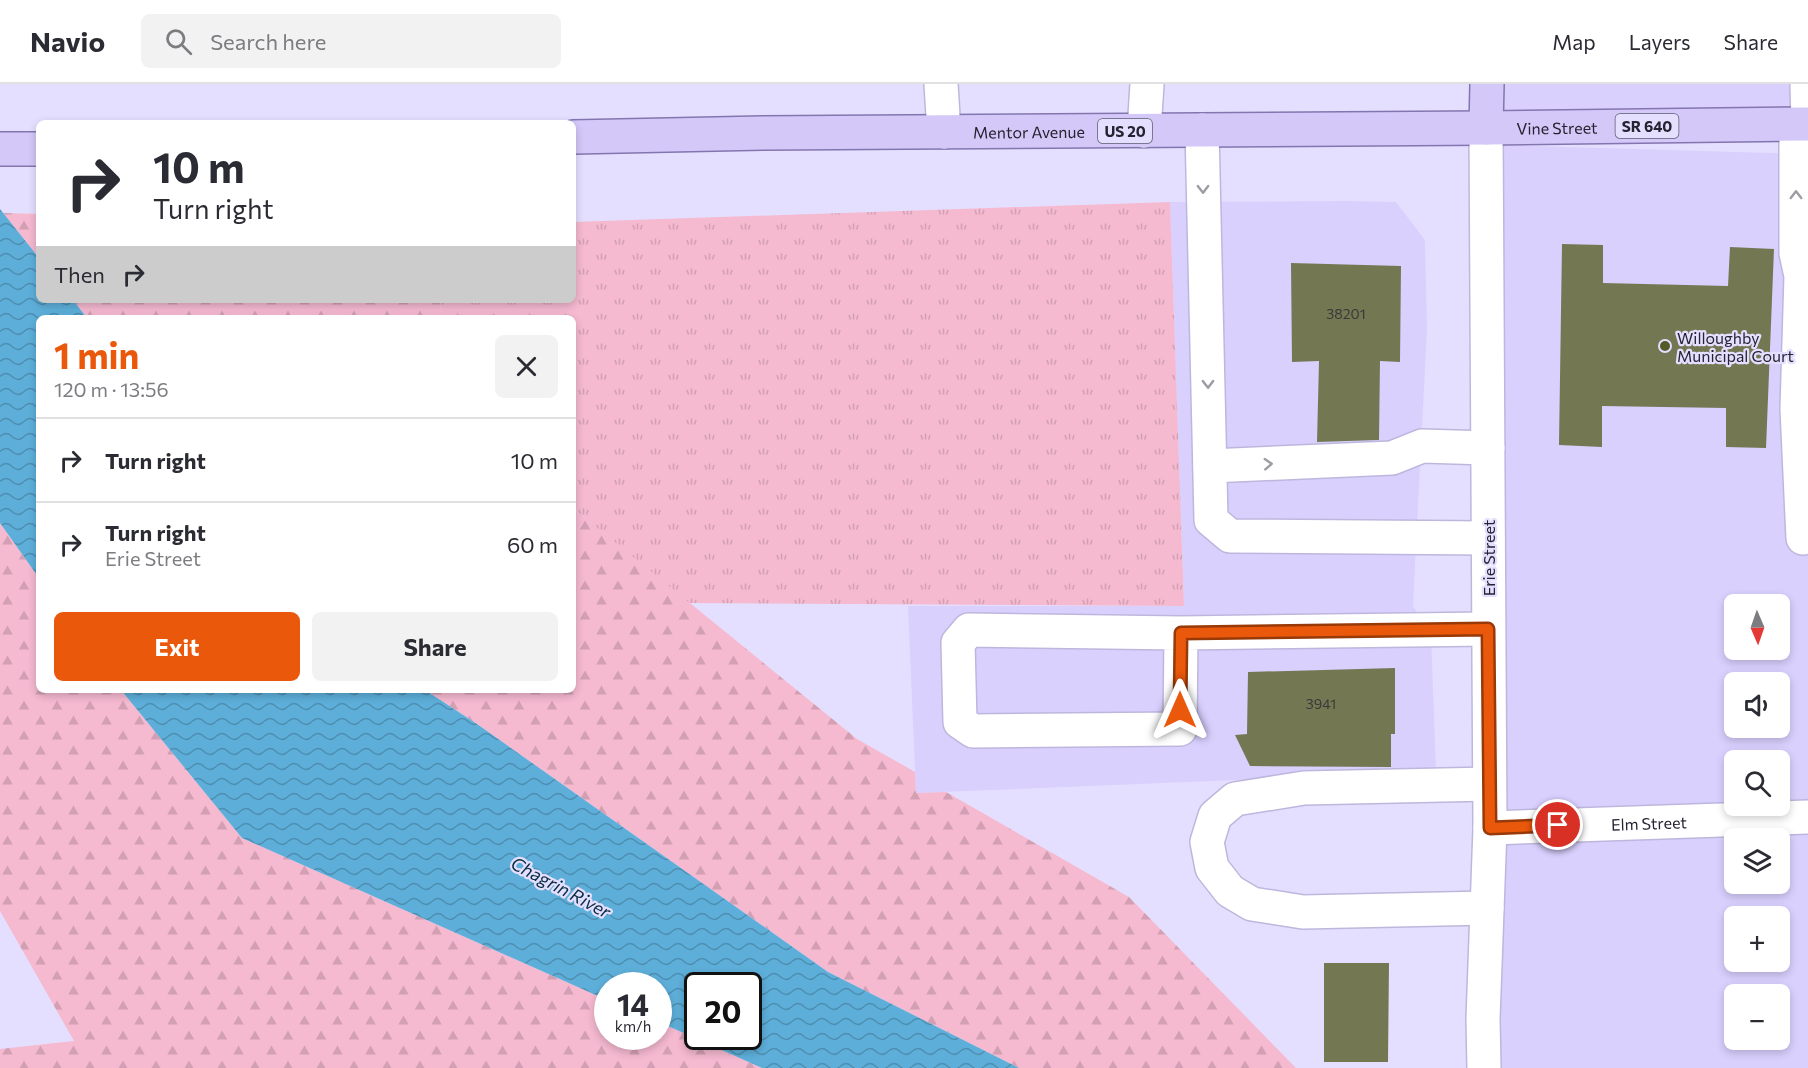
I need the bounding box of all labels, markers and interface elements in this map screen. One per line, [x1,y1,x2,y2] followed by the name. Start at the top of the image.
[141,14,561,68] search box
[30,24,105,58] text: Navio
[162,25,195,58] icon: search
[210,28,326,55] text: Search here
[1552,29,1596,54] text: Map
[1629,29,1691,54] text: Layers
[1724,29,1778,54] text: Share
[1616,114,1678,138] road number: SR 640
[1516,117,1598,137] street label: Vine Street
[1098,119,1152,143] road number: US 20
[973,121,1085,141] street label: Mentor Avenue
[153,140,245,192] text: 10 m
[54,144,132,222] icon: right
[1197,184,1209,193] one-way arrow
[1790,190,1802,199] one-way arrow
[153,192,273,225] text: Turn right
[117,258,150,291] icon: right
[54,261,105,288] text: Then
[1326,305,1366,322] house number: 38201
[1677,328,1794,365] place label: Willoughby Municipal Court
[54,332,139,376] text: 1 min
[495,335,558,398] button: close
[1658,339,1672,353] marker: Willoughby Municipal Court
[54,377,169,401] text: 120 m · 13:56
[1202,379,1214,388] one-way arrow
[54,444,87,477] icon: right
[105,447,206,474] text: Turn right
[511,447,558,474] text: 10 m
[1264,457,1273,470] one-way arrow
[105,519,206,546] text: Turn right
[1479,519,1498,596] street label: Erie Street
[54,528,87,561] icon: right
[507,531,558,558] text: 60 m
[105,546,201,570] text: Erie Street
[1724,594,1790,660] north arrow
[1724,594,1790,1050] map controls
[54,612,300,681] button: Exit
[312,612,558,681] button: Share
[1724,672,1790,738] button: sound
[1148,678,1212,742] position arrow
[1306,695,1336,712] house number: 3941
[1724,750,1790,816] button: search
[1532,799,1583,850] pin
[1541,808,1574,841] icon: arrive
[1611,812,1688,833] street label: Elm Street
[1724,828,1790,894] button: layers
[507,852,615,923] water label: Chagrin River
[1724,906,1790,972] button: +
[684,972,762,1050] speed limit sign: 20
[1724,984,1790,1050] button: −
[617,985,649,1022] text: 14
[615,1017,651,1035] text: km/h

